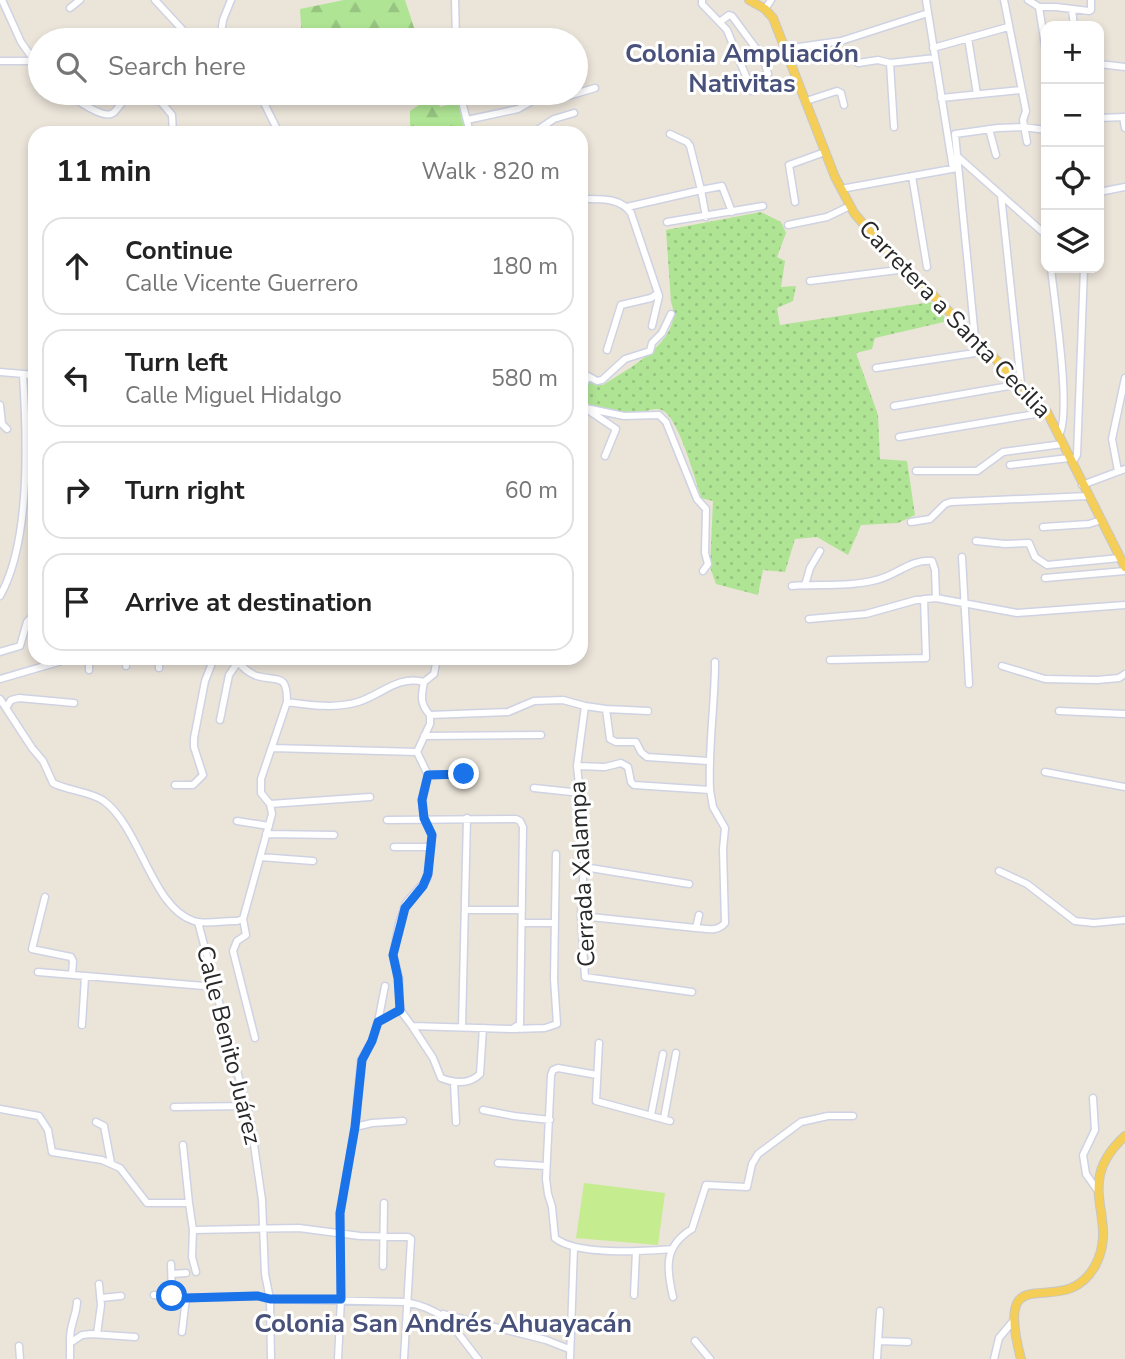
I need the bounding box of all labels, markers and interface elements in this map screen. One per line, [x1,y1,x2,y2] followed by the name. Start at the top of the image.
[1041,21,1104,273] map controls
[1041,21,1104,84] button: +
[28,28,588,105] search box
[625,36,859,101] district label: Colonia Ampliación Nativitas
[52,48,90,86] icon: search
[108,49,246,84] text: Search here
[1041,84,1104,147] button: −
[1041,147,1104,210] button: locate
[56,151,152,192] text: 11 min
[421,156,560,187] text: Walk · 820 m
[1041,210,1104,273] button: layers
[852,213,1058,425] street label: Carretera a Santa Cecilia
[125,233,233,268] text: Continue
[58,247,96,285] icon: ahead
[491,251,558,282] text: 180 m
[125,268,358,299] text: Calle Vicente Guerrero
[125,345,228,380] text: Turn left
[58,359,96,397] icon: left
[491,363,558,394] text: 580 m
[125,380,342,411] text: Calle Miguel Hidalgo
[58,471,96,509] icon: right
[125,473,244,508] text: Turn right
[505,475,558,506] text: 60 m
[58,583,96,621] icon: arrive
[125,585,372,620] text: Arrive at destination
[448,758,479,789] route end
[561,780,603,968] street label: Cerrada Xalampa
[189,942,269,1148] street label: Calle Benito Juárez
[156,1280,187,1311] route start
[254,1306,632,1341] district label: Colonia San Andrés Ahuayacán

